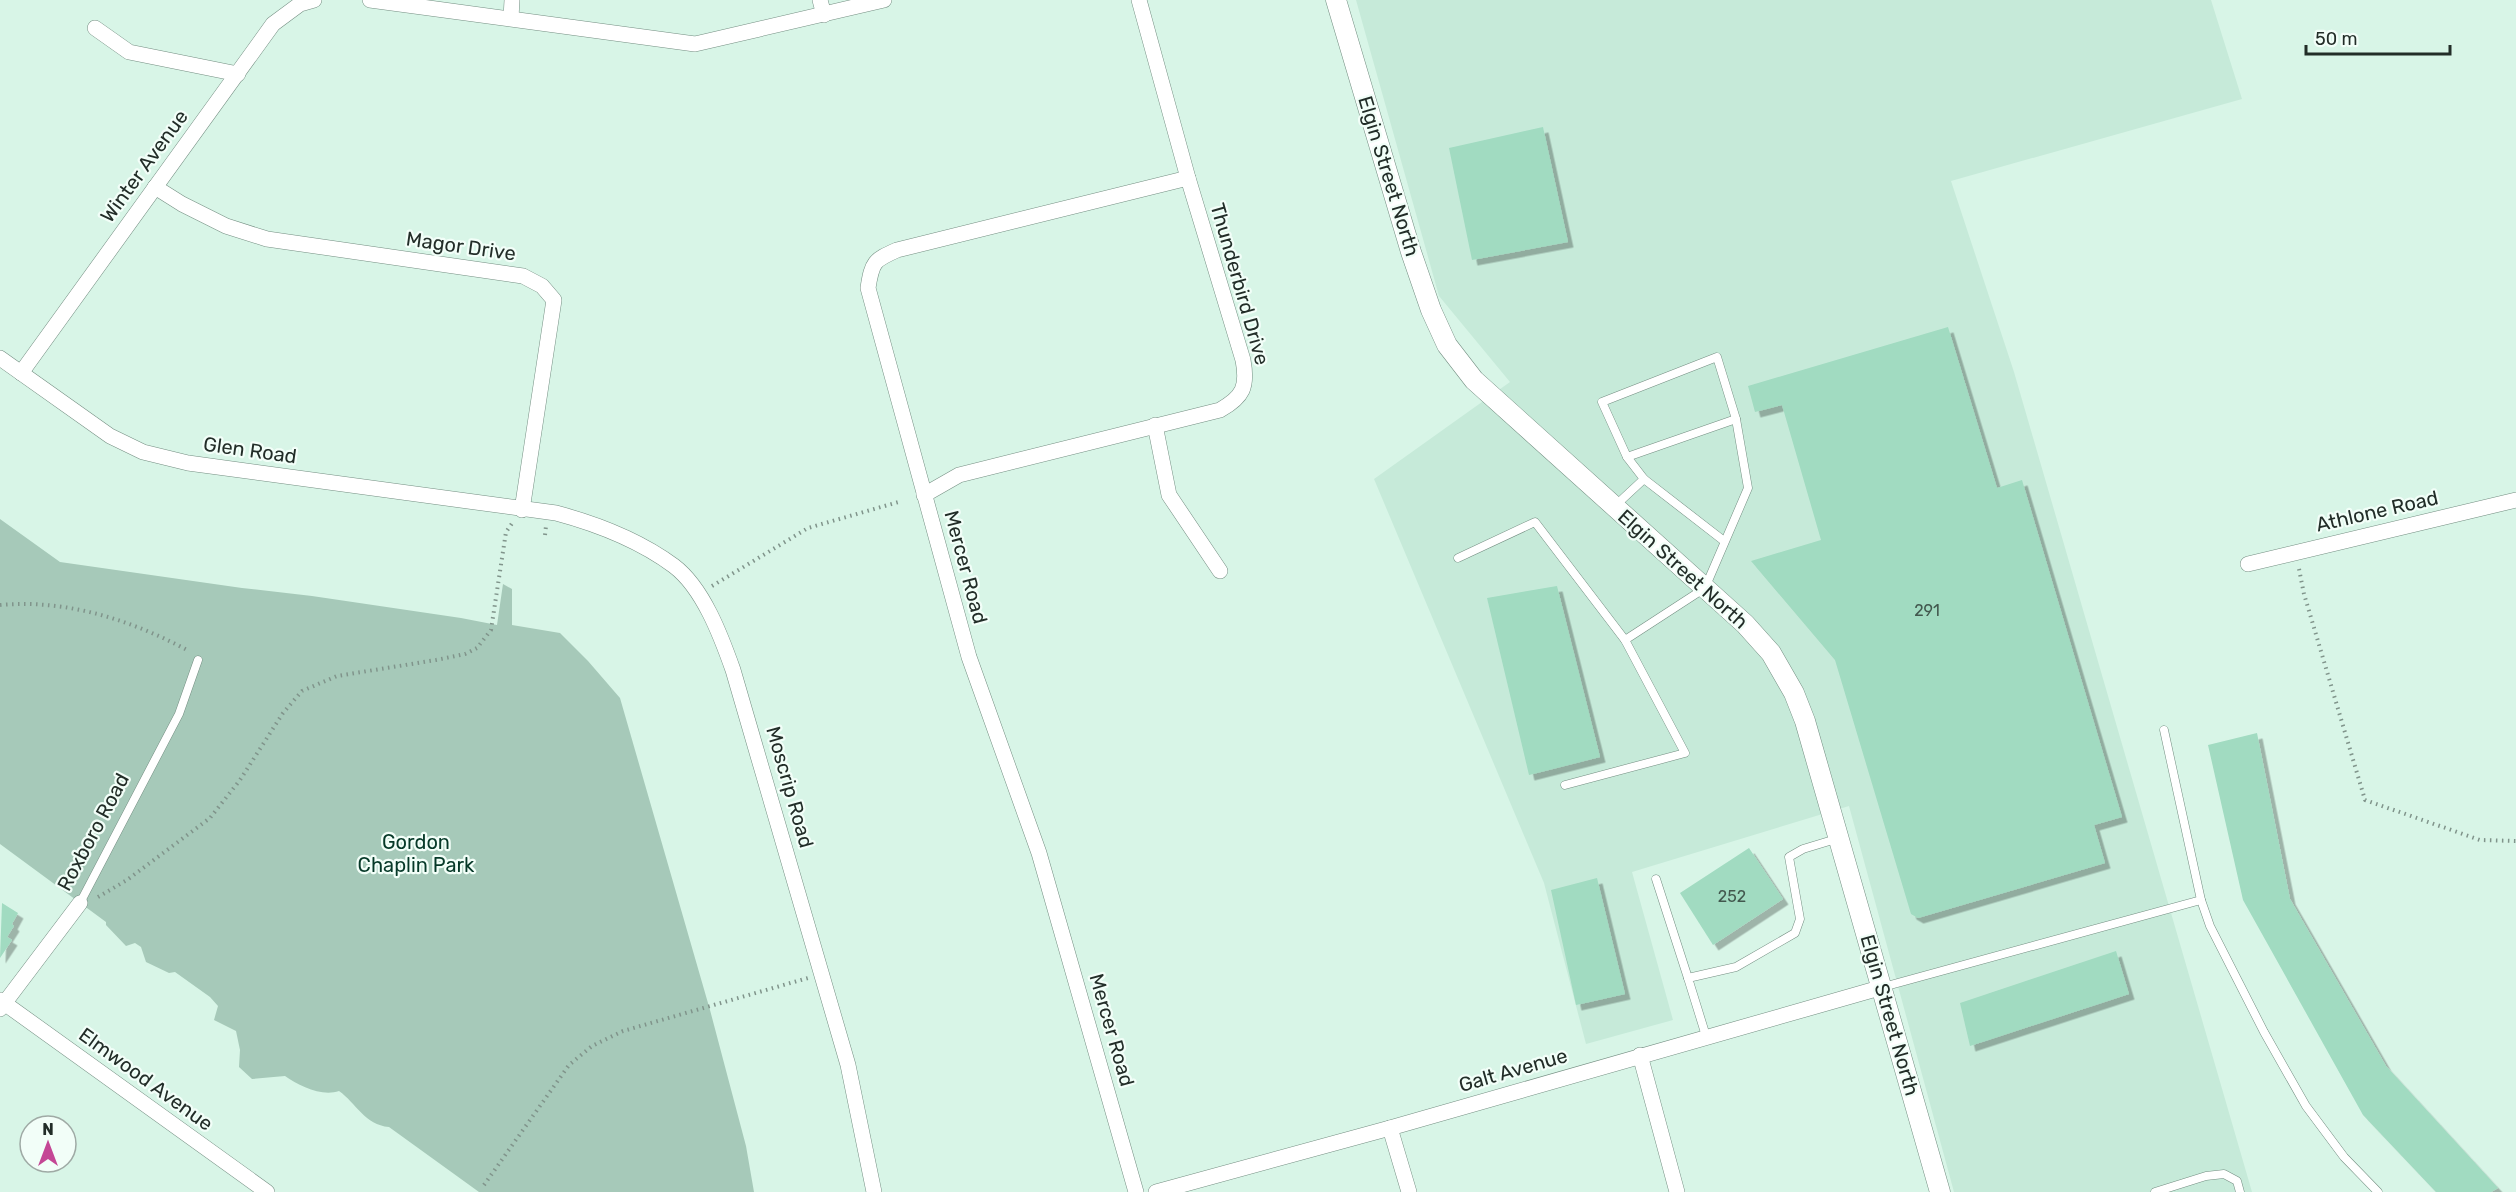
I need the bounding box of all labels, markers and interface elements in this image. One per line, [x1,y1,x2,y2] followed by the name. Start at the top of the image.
[2306,18,2450,56] scale bar
[2315,28,2358,50] text: 50 m
[1353,93,1425,259] street label: Elgin Street North
[95,105,193,227] street label: Winter Avenue
[1205,200,1275,368] street label: Thunderbird Drive
[405,226,517,266] street label: Magor Drive
[202,432,298,468] street label: Glen Road
[2313,485,2441,537] street label: Athlone Road
[1613,504,1753,634] street label: Elgin Street North
[939,508,993,626] street label: Mercer Road
[1914,601,1940,620] house number: 291
[761,723,819,851] street label: Moscrip Road
[52,769,134,895] street label: Roxboro Road
[358,830,475,877] park label: Gordon Chaplin Park
[1718,887,1746,906] house number: 252
[1856,932,1924,1098] street label: Elgin Street North
[1084,971,1140,1089] street label: Mercer Road
[74,1022,218,1136] street label: Elmwood Avenue
[1456,1043,1570,1097] street label: Galt Avenue
[18,1114,78,1174] north arrow
[42,1120,54,1139] text: N

